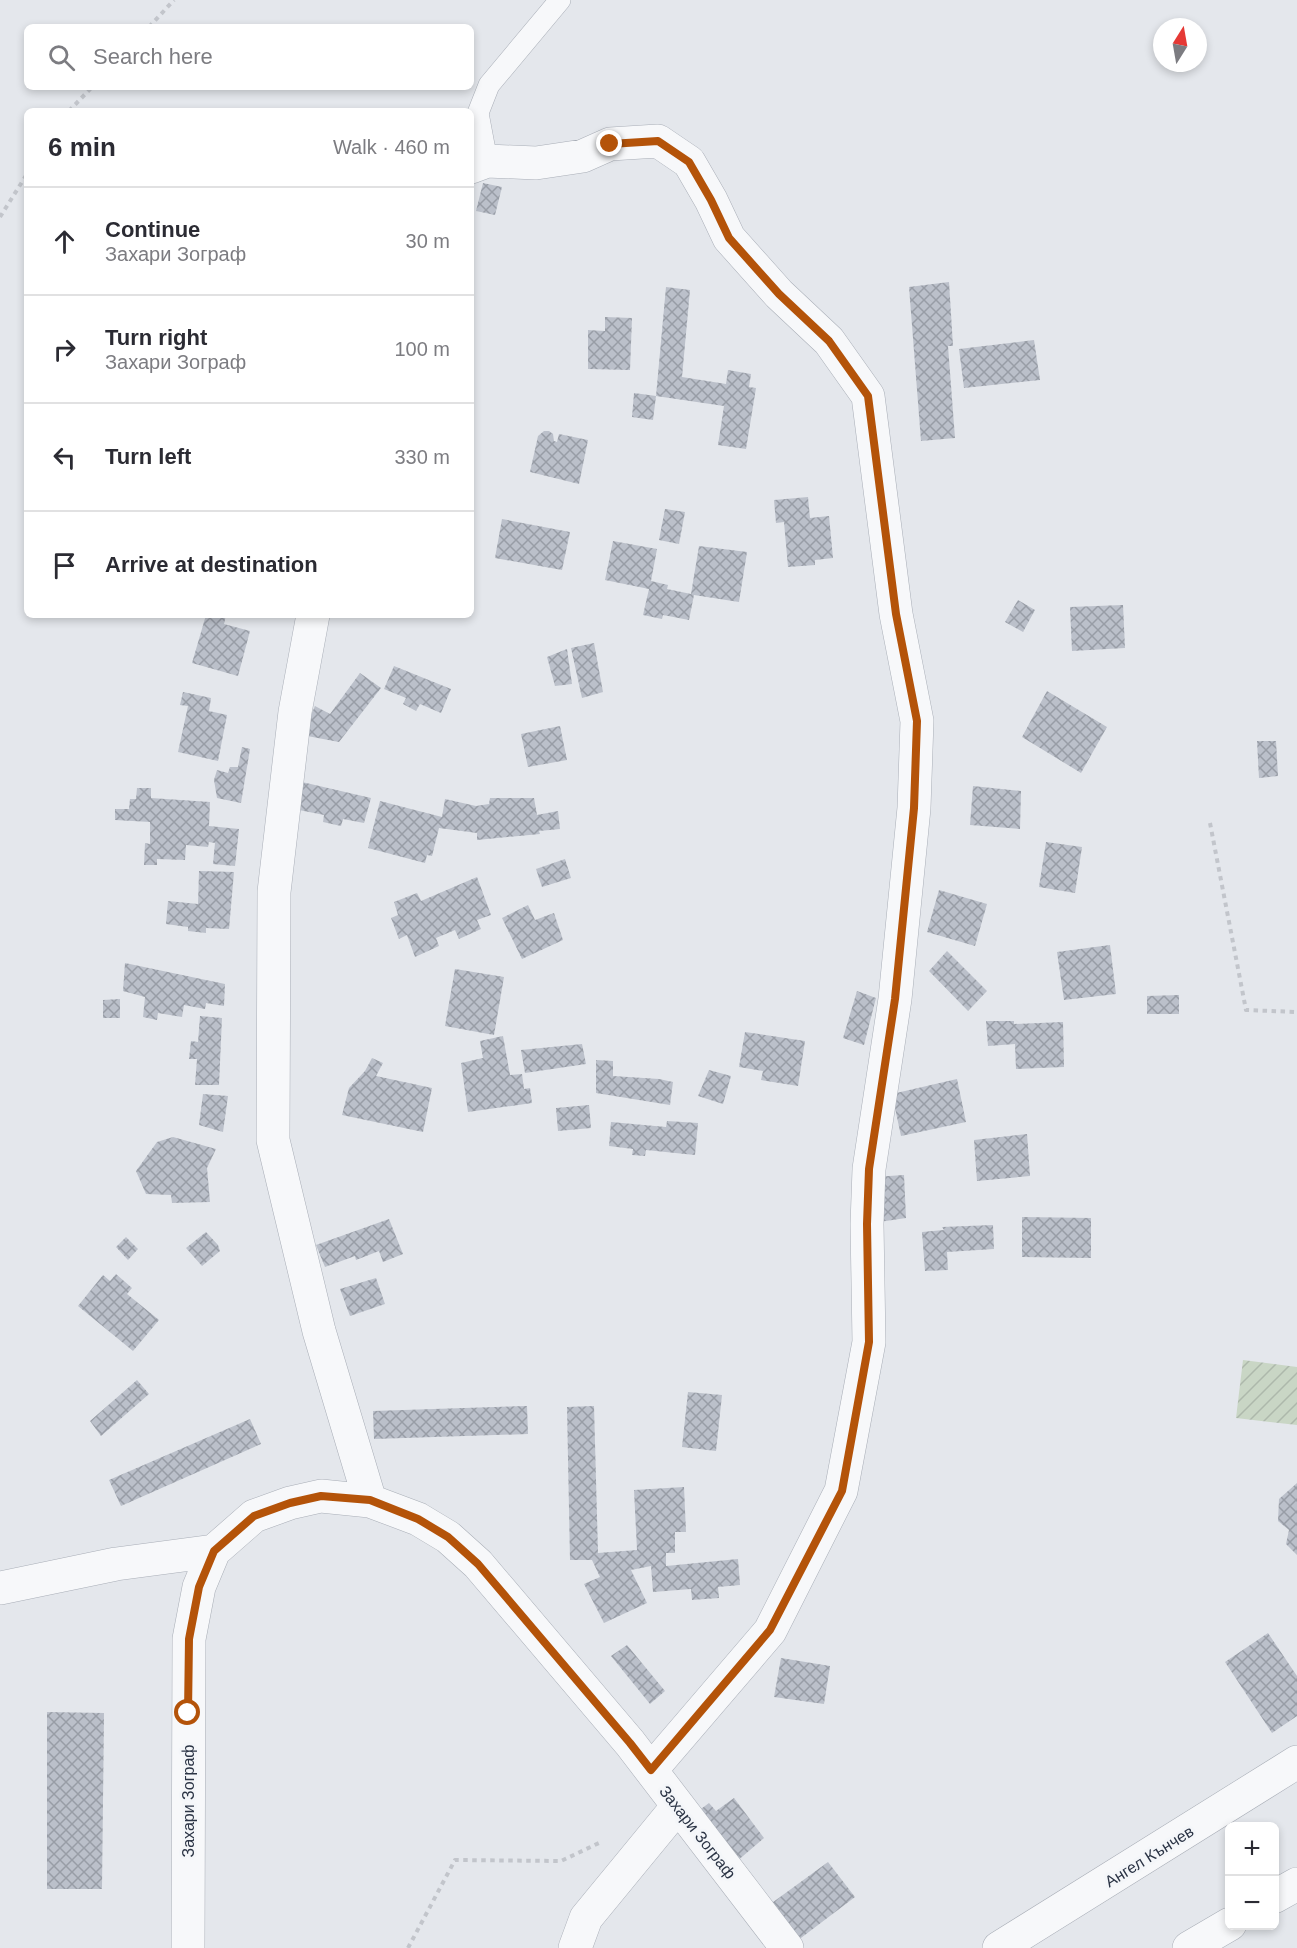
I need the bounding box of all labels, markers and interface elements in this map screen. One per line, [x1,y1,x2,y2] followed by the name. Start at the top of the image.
[1153,18,1207,72] north arrow
[24,24,474,90] search box
[45,41,78,74] icon: search
[93,44,213,69] text: Search here
[596,130,622,156] route end
[48,132,116,162] text: 6 min
[333,136,450,158] text: Walk · 460 m
[105,217,200,242] text: Continue
[48,225,81,258] icon: ahead
[406,230,450,252] text: 30 m
[105,243,246,265] text: Захари Зограф
[105,325,207,350] text: Turn right
[48,333,81,366] icon: right
[394,338,450,360] text: 100 m
[105,351,246,373] text: Захари Зограф
[48,441,81,474] icon: left
[105,444,191,469] text: Turn left
[394,446,450,468] text: 330 m
[48,549,81,582] icon: arrive
[105,552,318,577] text: Arrive at destination
[174,1699,200,1725] route start
[180,1745,197,1857] street label: Захари Зограф
[656,1783,739,1882] street label: Захари Зограф
[1102,1822,1197,1890] street label: Ангел Кънчев
[1225,1822,1279,1930] map controls
[1225,1822,1279,1876] button: +
[1225,1876,1279,1930] button: −

